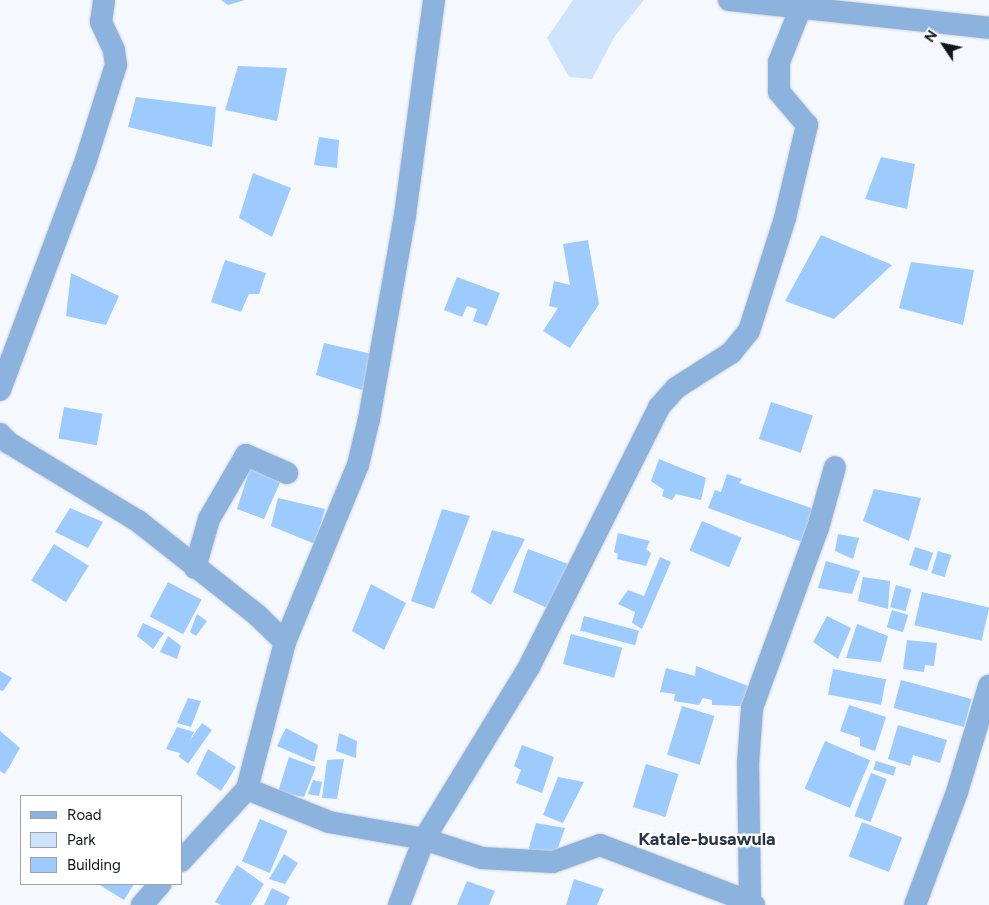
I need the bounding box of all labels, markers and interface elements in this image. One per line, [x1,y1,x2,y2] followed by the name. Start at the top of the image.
[919,20,969,70] north arrow
[921,27,941,46] text: N
[20,795,182,885] legend
[67,806,102,824] text: Road
[638,828,776,850] district label: Katale-busawula
[67,831,96,849] text: Park
[67,856,121,874] text: Building

